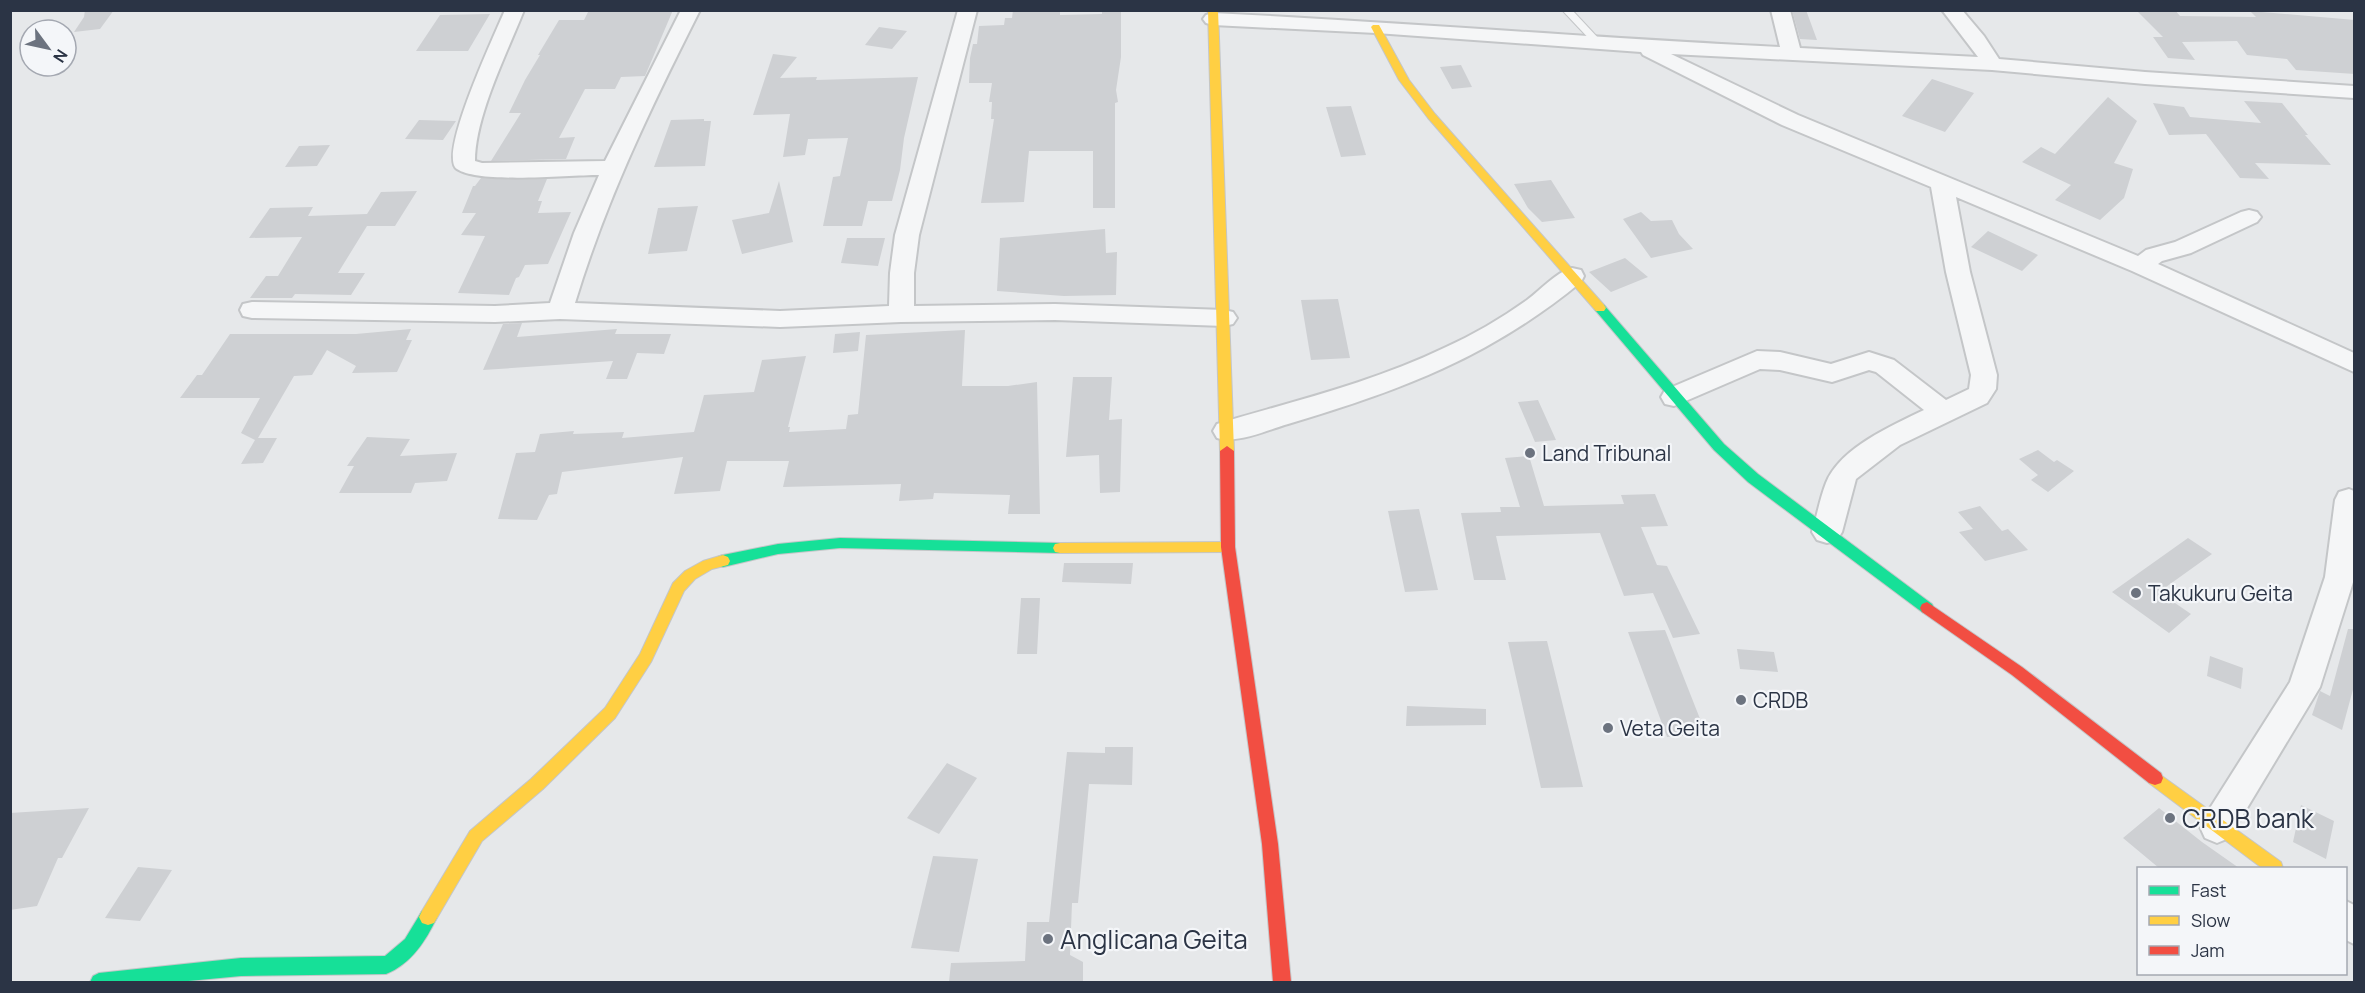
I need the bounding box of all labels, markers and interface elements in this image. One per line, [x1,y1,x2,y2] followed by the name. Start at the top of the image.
[18,18,78,78] north arrow
[48,45,73,67] text: N
[1542,439,1671,467] place label: Land Tribunal
[1523,446,1537,460] marker: Land Tribunal
[2148,579,2293,607] place label: Takukuru Geita
[2129,586,2143,600] marker: Takukuru Geita
[1753,686,1808,714] place label: CRDB
[1734,693,1748,707] marker: CRDB
[1620,714,1720,742] place label: Veta Geita
[1601,721,1615,735] marker: Veta Geita
[2182,800,2315,836] place label: CRDB bank
[2163,811,2177,825] marker: CRDB bank
[2137,867,2347,975] legend
[2191,878,2226,902] text: Fast
[2191,908,2231,932] text: Slow
[1060,921,1248,957] place label: Anglicana Geita
[1041,932,1055,946] marker: Anglicana Geita
[2191,938,2225,962] text: Jam

